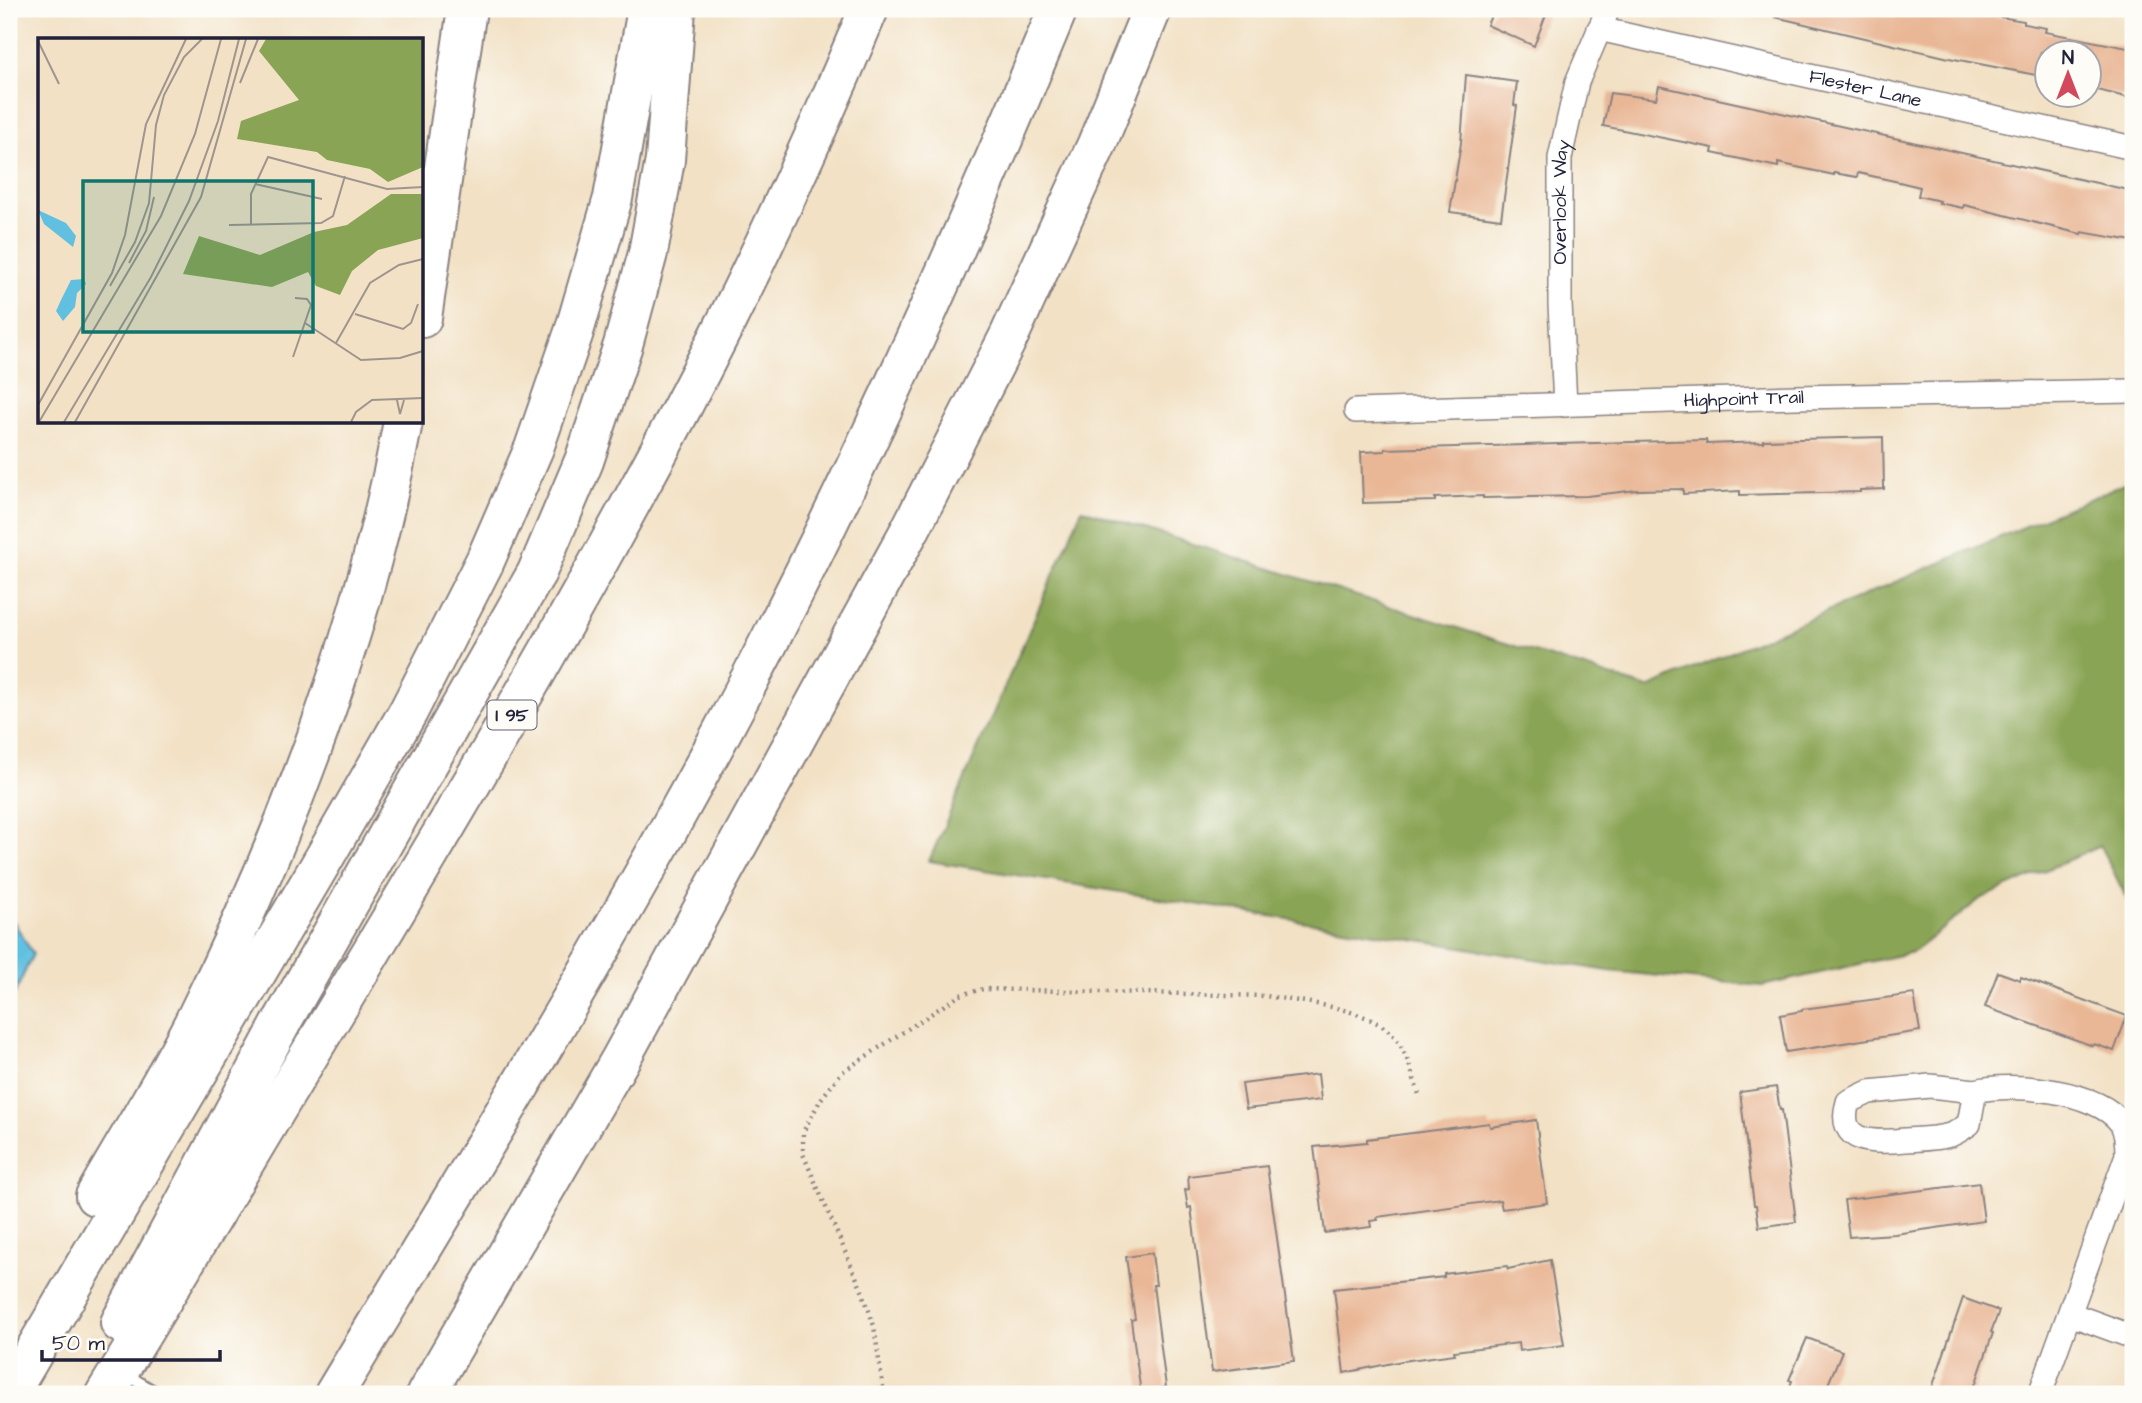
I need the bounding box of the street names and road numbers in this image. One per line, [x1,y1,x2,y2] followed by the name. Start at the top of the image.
[1807,63,1924,114] street label: Flester Lane
[1546,137,1578,265] street label: Overlook Way
[1683,383,1804,415] street label: Highpoint Trail
[488,700,536,730] road number: I 95

